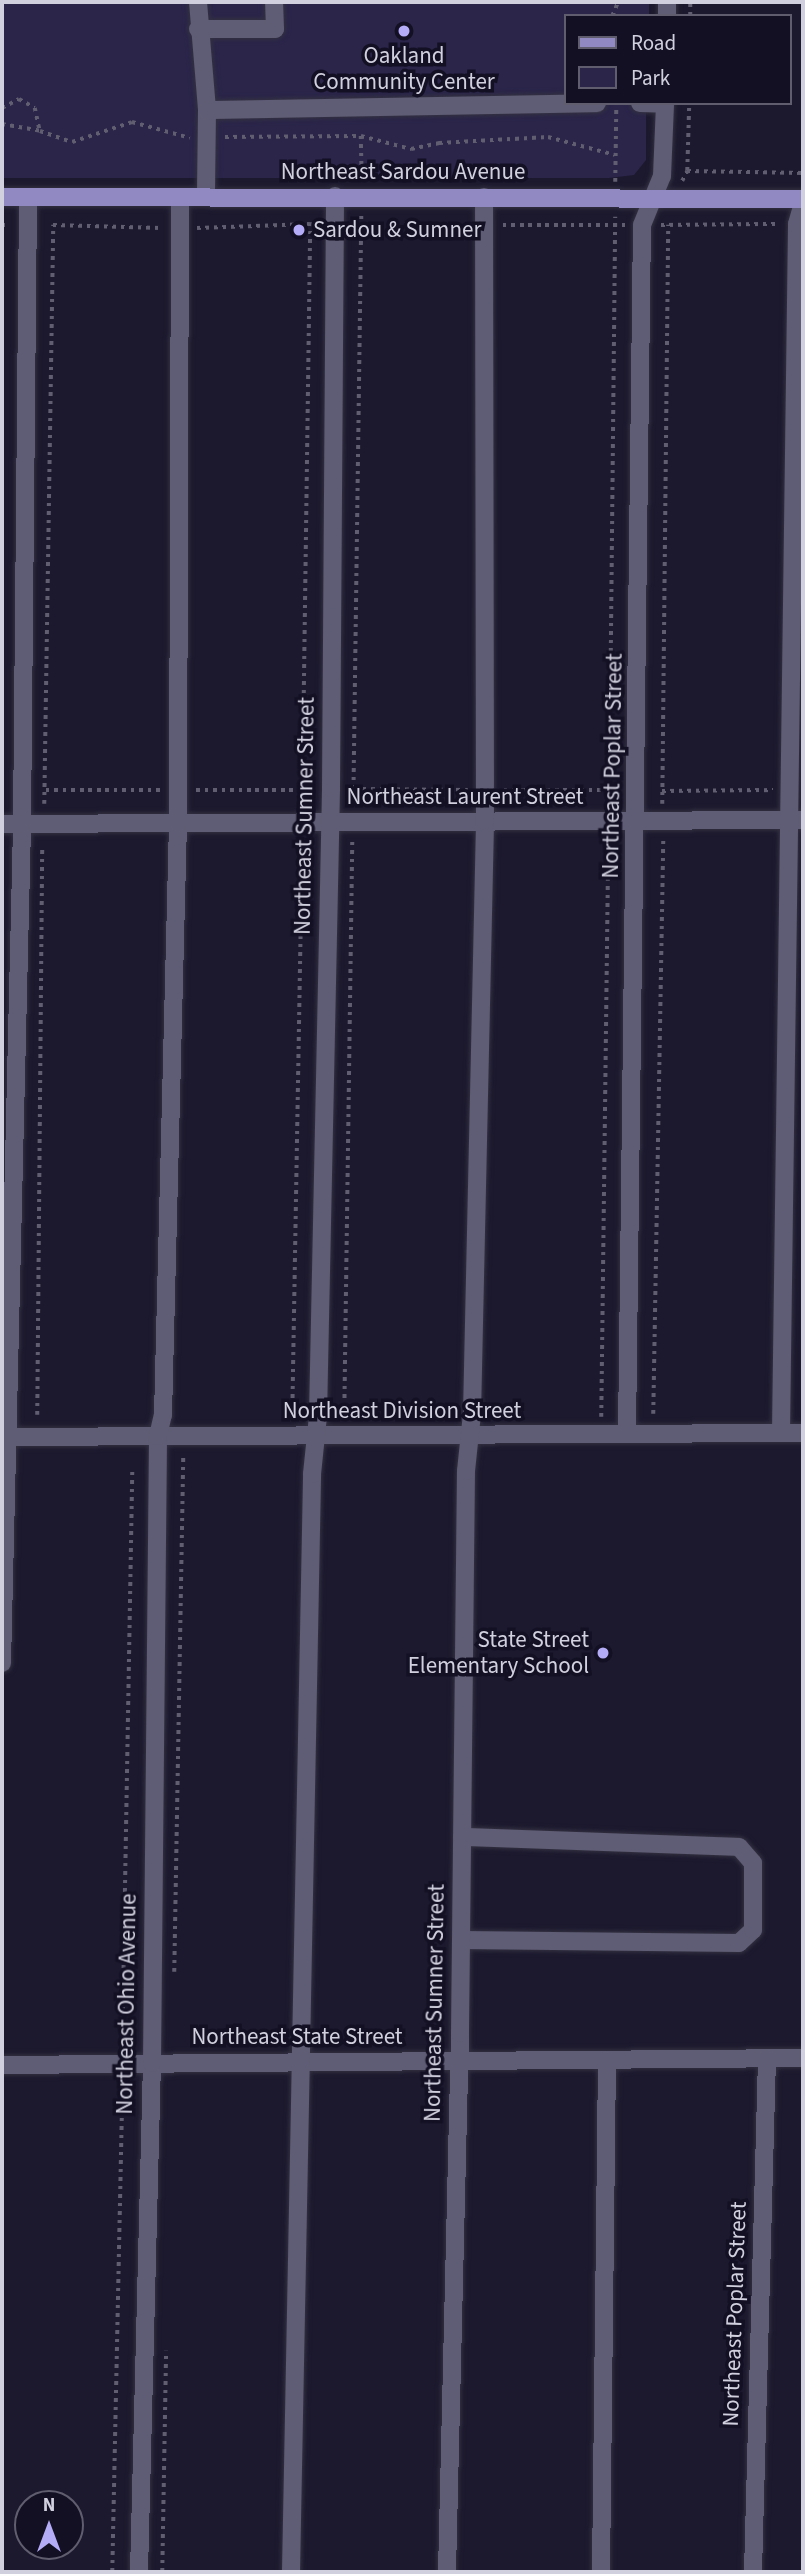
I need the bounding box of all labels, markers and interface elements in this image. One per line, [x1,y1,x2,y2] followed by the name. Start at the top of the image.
[564,14,791,105] legend
[396,23,412,39] marker: Oakland Community Center
[631,28,676,58] text: Road
[313,42,495,96] place label: Oakland Community Center
[631,63,670,93] text: Park
[281,158,525,186] street label: Northeast Sardou Avenue
[313,216,481,244] place label: Sardou & Sumner
[291,222,307,238] marker: Sardou & Sumner
[597,653,629,879] street label: Northeast Poplar Street
[289,697,321,935] street label: Northeast Sumner Street
[347,783,583,811] street label: Northeast Laurent Street
[283,1397,521,1425] street label: Northeast Division Street
[408,1626,589,1680] place label: State Street Elementary School
[595,1645,611,1661] marker: State Street Elementary School
[419,1884,451,2122] street label: Northeast Sumner Street
[111,1893,143,2115] street label: Northeast Ohio Avenue
[191,2023,403,2051] street label: Northeast State Street
[717,2201,753,2427] street label: Northeast Poplar Street
[14,2490,84,2560] north arrow
[43,2492,55,2519] text: N

